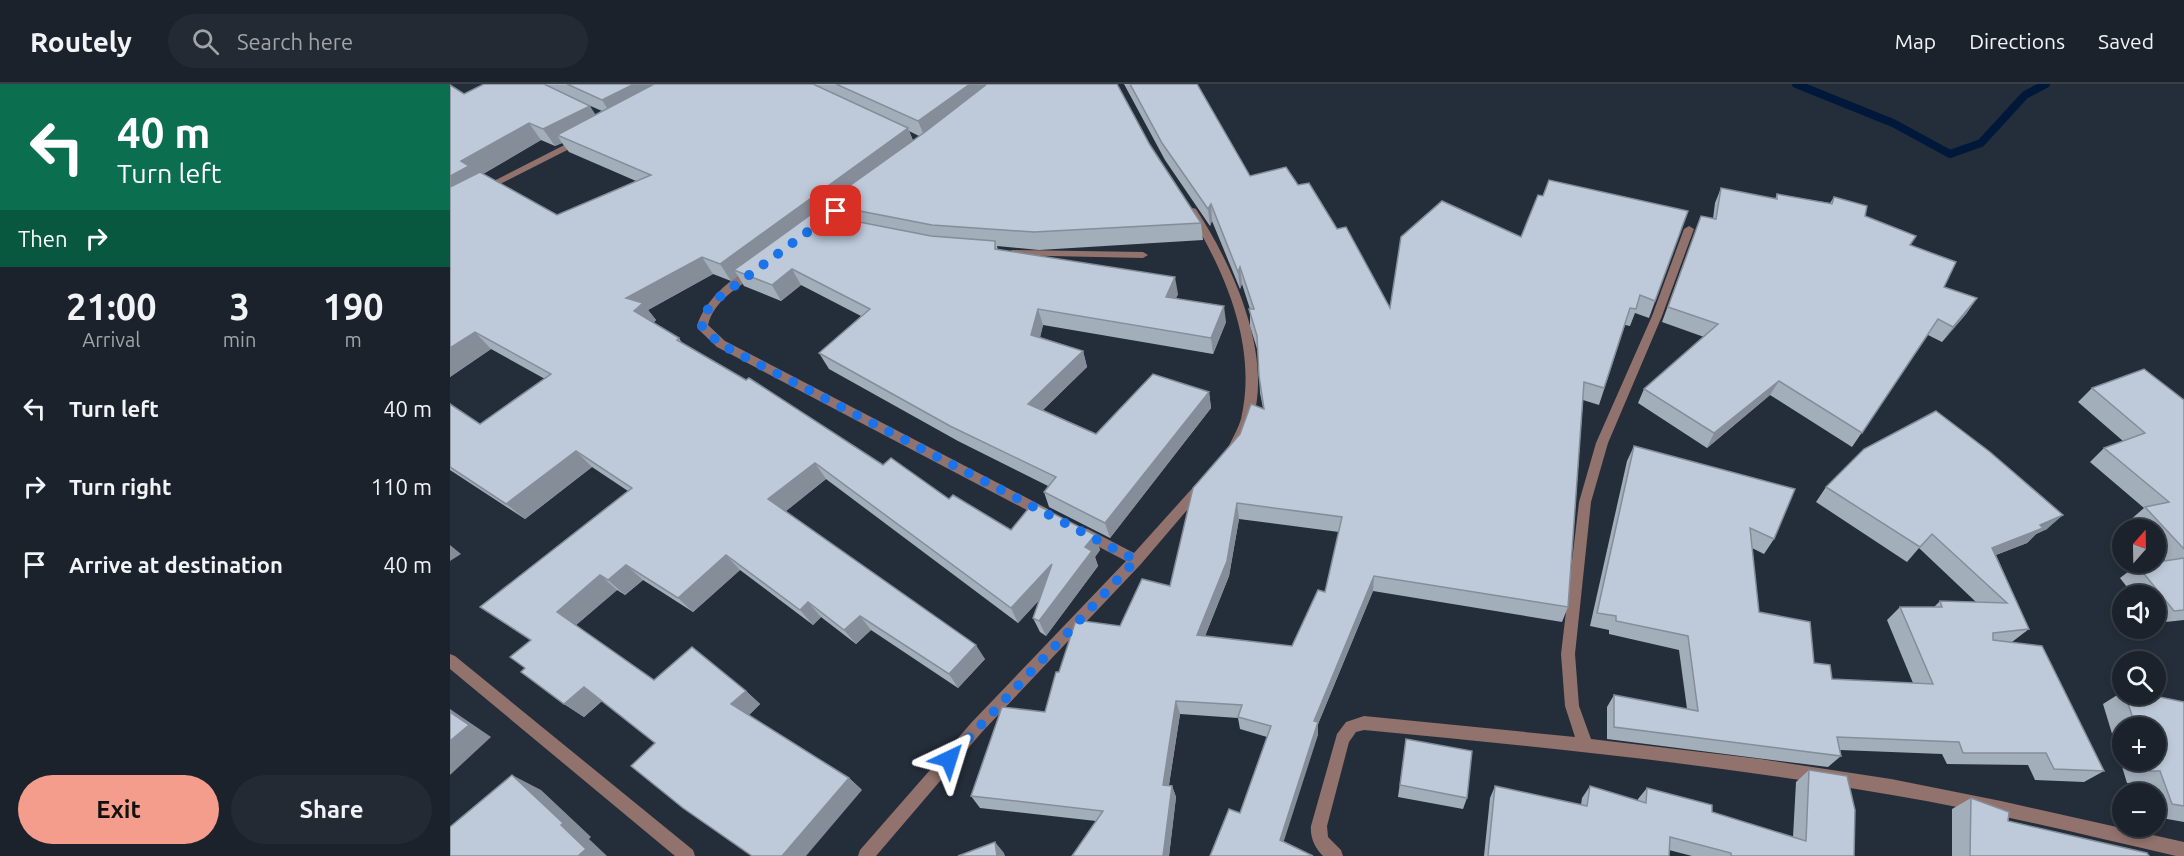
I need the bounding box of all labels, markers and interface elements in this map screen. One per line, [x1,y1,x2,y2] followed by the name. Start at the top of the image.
[168,14,588,68] search box
[189,25,222,58] icon: search
[30,26,132,57] text: Routely
[237,29,353,54] text: Search here
[1895,29,1936,53] text: Map
[1969,29,2065,53] text: Directions
[2098,29,2154,53] text: Saved
[18,108,96,186] icon: left
[117,109,211,156] text: 40 m
[117,158,221,188] text: Turn left
[810,185,861,236] pin
[819,194,852,227] icon: arrive
[80,222,113,255] icon: right
[18,226,68,251] text: Then
[66,286,156,327] text: 21:00
[229,286,250,327] text: 3
[323,286,384,327] text: 190
[82,328,141,351] text: Arrival
[223,328,256,351] text: min
[345,328,362,351] text: m
[18,392,51,425] icon: left
[69,396,159,421] text: Turn left
[383,396,432,421] text: 40 m
[18,470,51,503] icon: right
[69,474,171,499] text: Turn right
[371,474,432,499] text: 110 m
[2112,519,2166,573] north arrow
[2112,519,2166,837] map controls
[18,548,51,581] icon: arrive
[69,552,283,577] text: Arrive at destination
[383,552,432,577] text: 40 m
[2112,585,2166,639] button: sound
[2112,651,2166,705] button: search
[2112,717,2166,771] button: +
[917,727,981,791] position arrow
[18,775,219,844] button: Exit
[231,775,432,844] button: Share
[2112,783,2166,837] button: −

